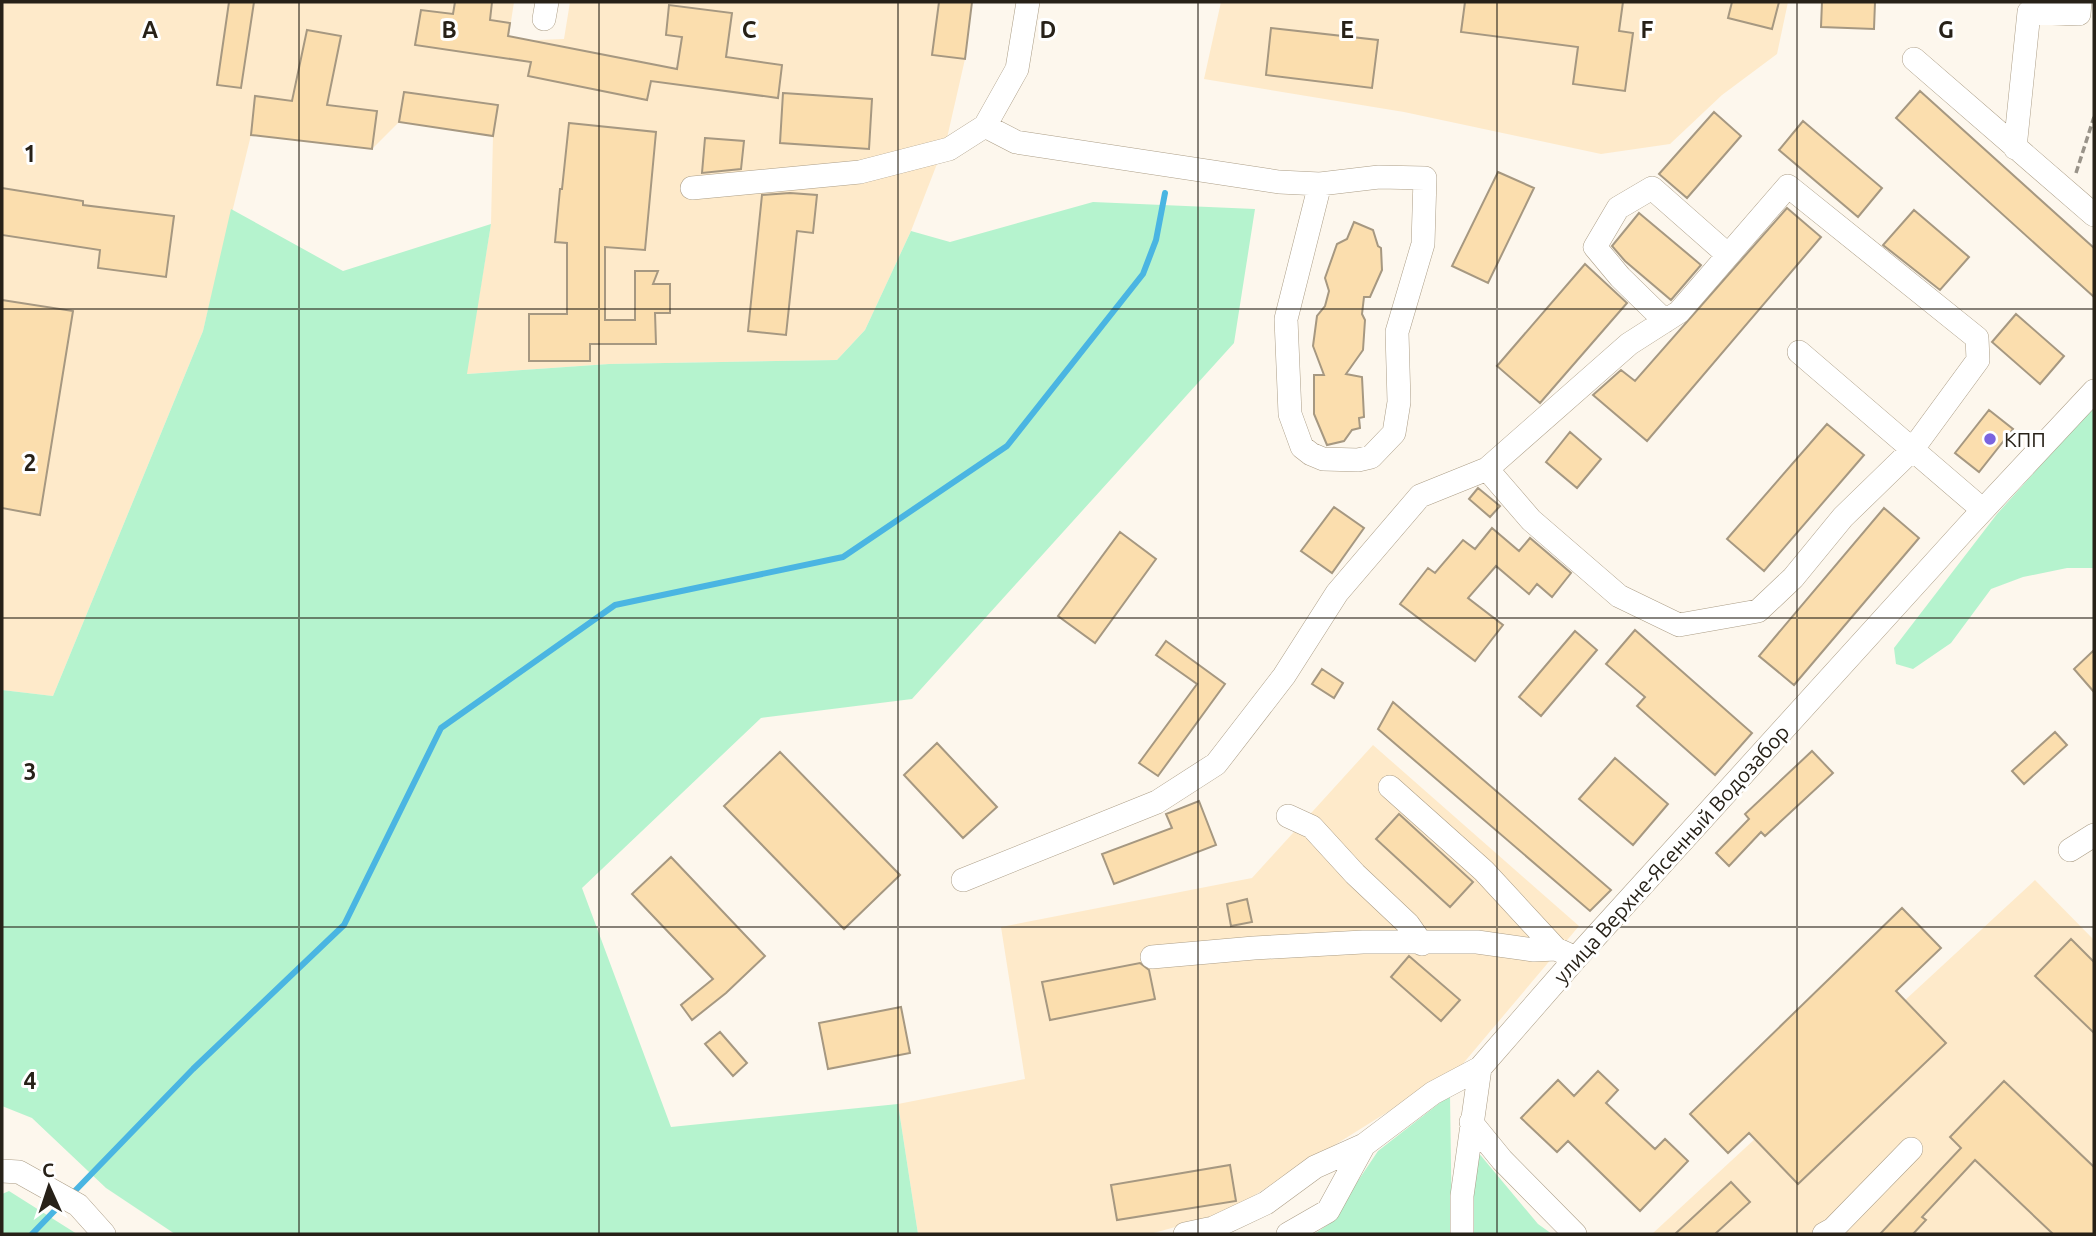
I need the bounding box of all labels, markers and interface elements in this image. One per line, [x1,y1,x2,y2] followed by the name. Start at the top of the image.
[142,17,158,42] text: A
[441,17,457,42] text: B
[742,17,757,42] text: C
[1040,17,1056,42] text: D
[1340,17,1354,42] text: E
[1641,17,1654,42] text: F
[1938,17,1954,42] text: G
[24,141,36,166] text: 1
[2004,427,2046,451] place label: КПП
[1982,431,1998,447] marker: КПП
[24,450,36,475] text: 2
[1548,720,1794,988] street label: улица Верхне-Ясенный Водозабор
[24,759,36,784] text: 3
[24,1068,37,1093] text: 4
[14,1152,84,1222] north arrow
[41,1159,55,1181] text: С

